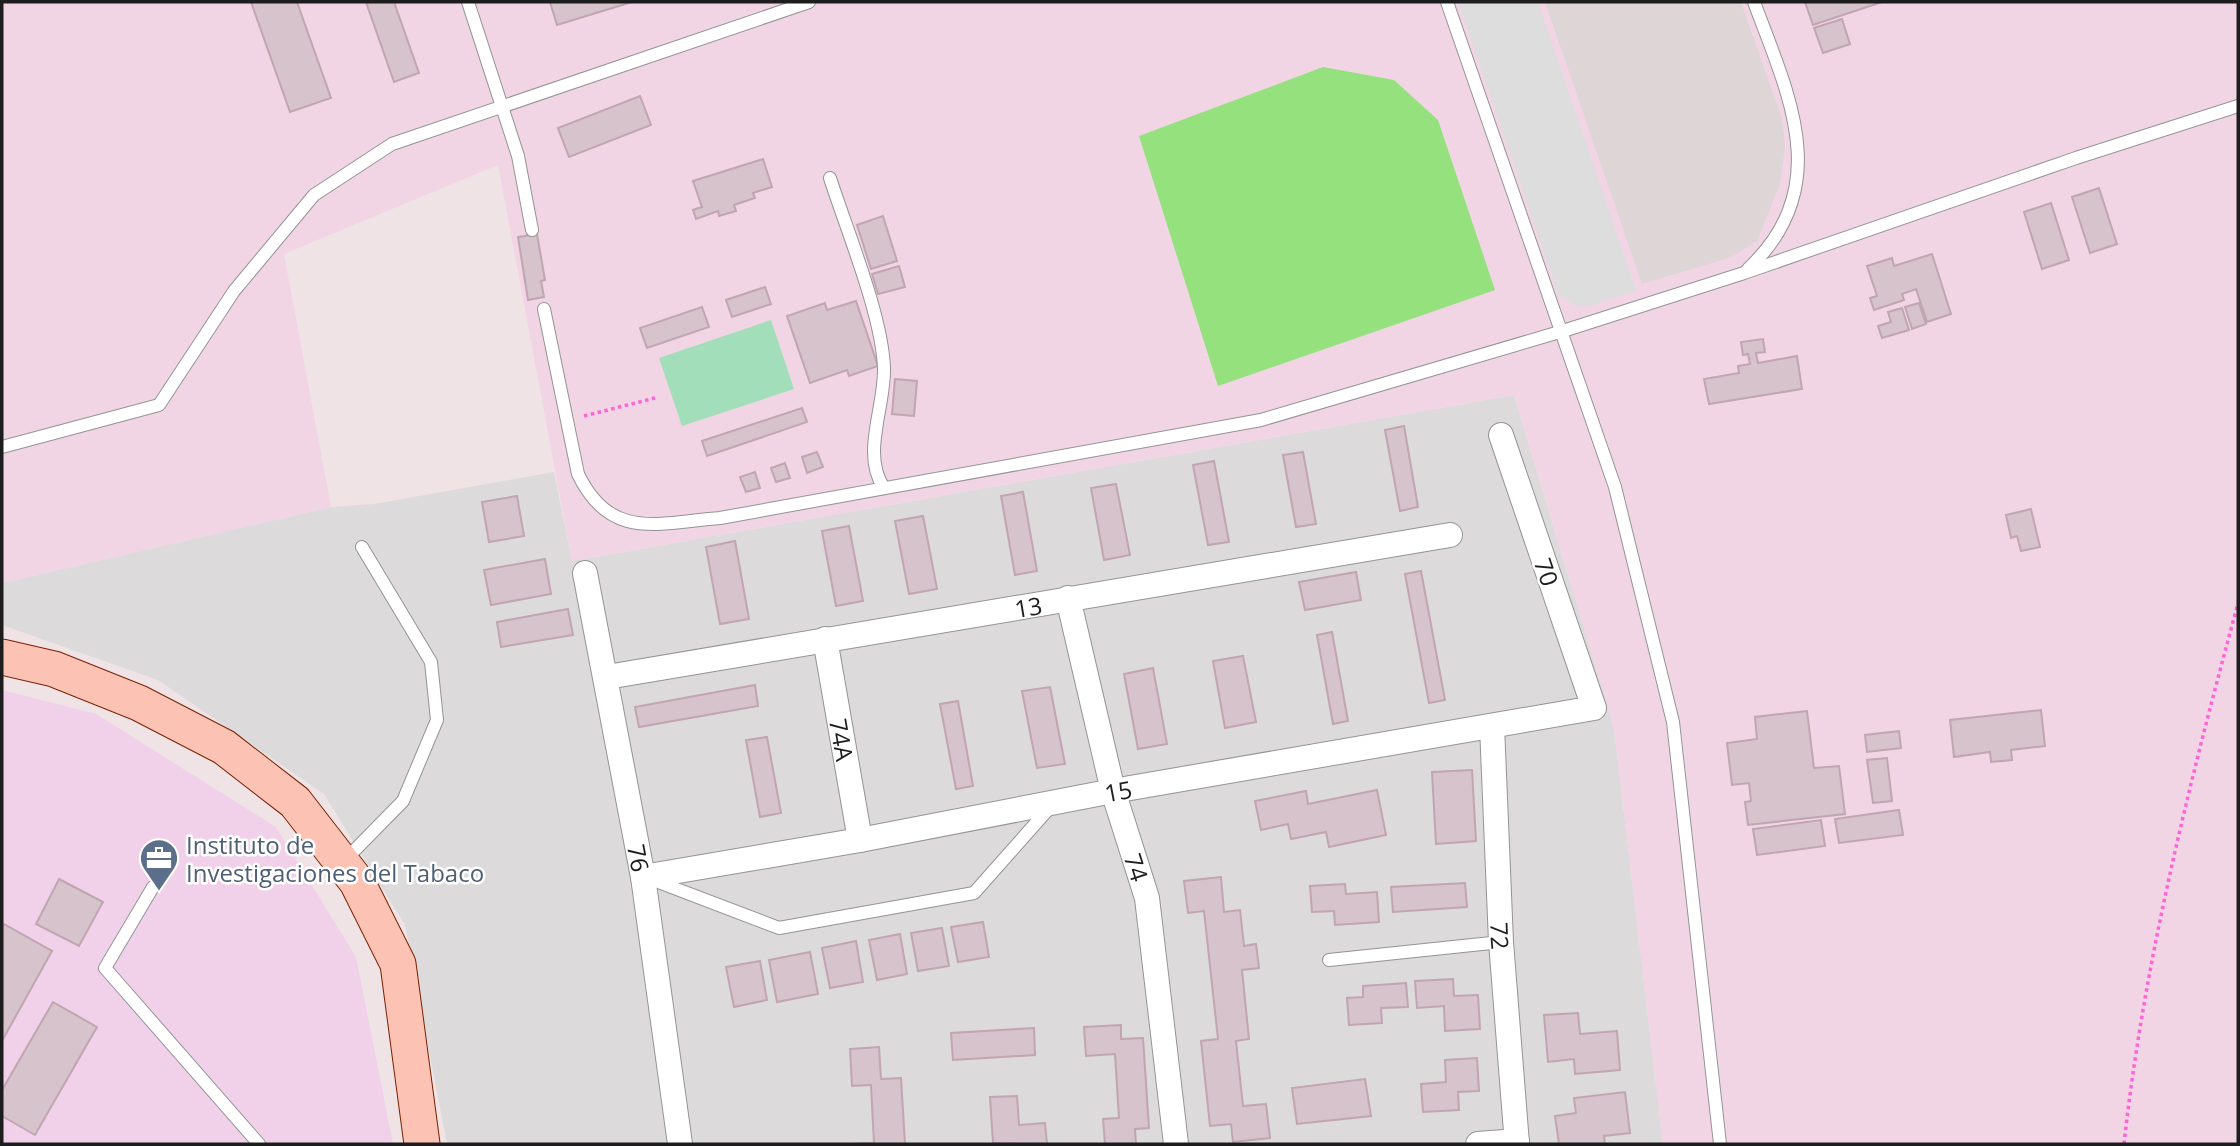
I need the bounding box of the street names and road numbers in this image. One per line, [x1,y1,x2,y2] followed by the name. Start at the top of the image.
[1527,554,1567,590] street label: 70
[1012,588,1044,625] street label: 13
[823,716,863,764] street label: 74A
[1101,772,1134,809] street label: 15
[621,841,658,874] street label: 76
[1117,849,1157,885] street label: 74
[1484,921,1518,951] street label: 72

